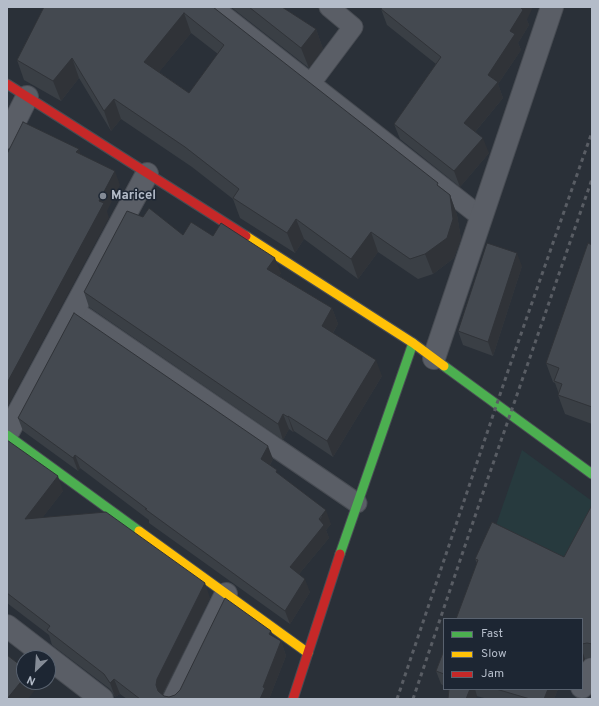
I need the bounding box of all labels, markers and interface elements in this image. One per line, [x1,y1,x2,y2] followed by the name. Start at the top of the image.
[111,188,156,204] place label: Maricel
[98,191,108,201] marker: Maricel
[443,618,583,690] legend
[481,626,503,642] text: Fast
[481,646,507,662] text: Slow
[16,650,56,690] north arrow
[481,666,504,682] text: Jam
[25,672,38,688] text: N

